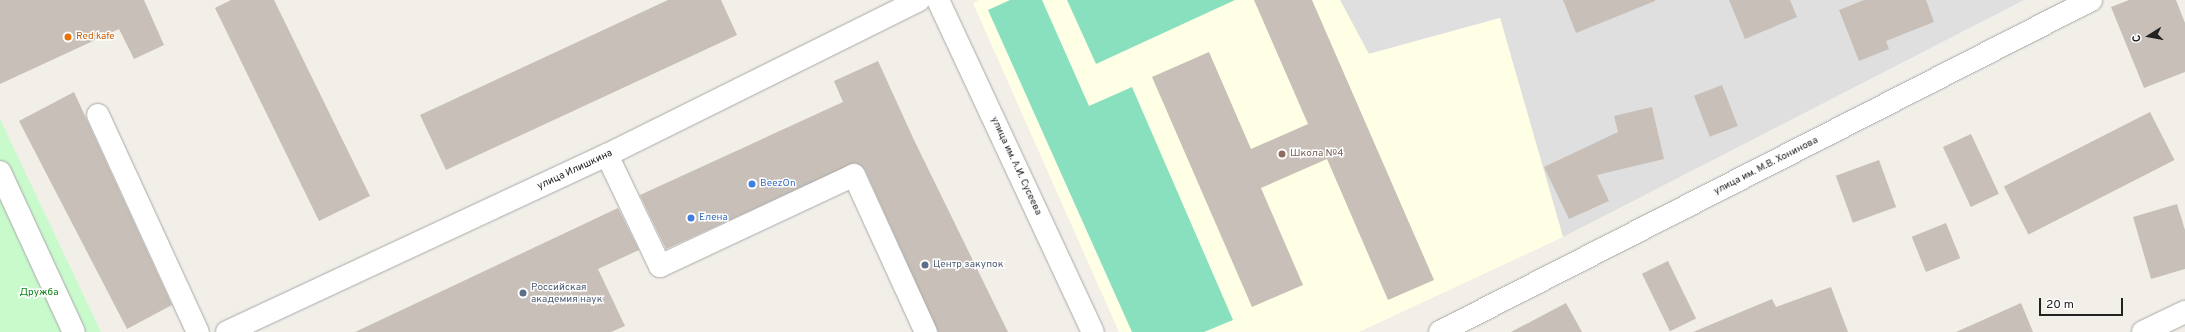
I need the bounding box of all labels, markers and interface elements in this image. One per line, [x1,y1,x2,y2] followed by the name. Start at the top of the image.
[2129,16,2169,56] north arrow
[76,31,115,43] place label: Red kafe
[63,32,73,42] marker: Red kafe
[2130,34,2145,43] text: С
[988,115,1044,217] street label: улица им. А.И. Сусеева
[1712,134,1820,198] street label: улица им. М.В. Хонинова
[536,147,614,193] street label: улица Илишкина
[1290,148,1343,160] place label: Школа №4
[1277,149,1287,159] marker: Школа №4
[760,178,796,190] place label: BeezOn
[747,179,757,189] marker: BeezOn
[699,212,728,224] place label: Елена
[686,213,696,223] marker: Елена
[933,259,1003,271] place label: Центр закупок
[920,260,930,270] marker: Центр закупок
[531,281,602,304] place label: Российская академия наук
[19,287,59,299] park label: Дружба
[518,288,528,298] marker: Российская академия наук
[2041,290,2125,316] scale bar
[2046,297,2074,313] text: 20 m

